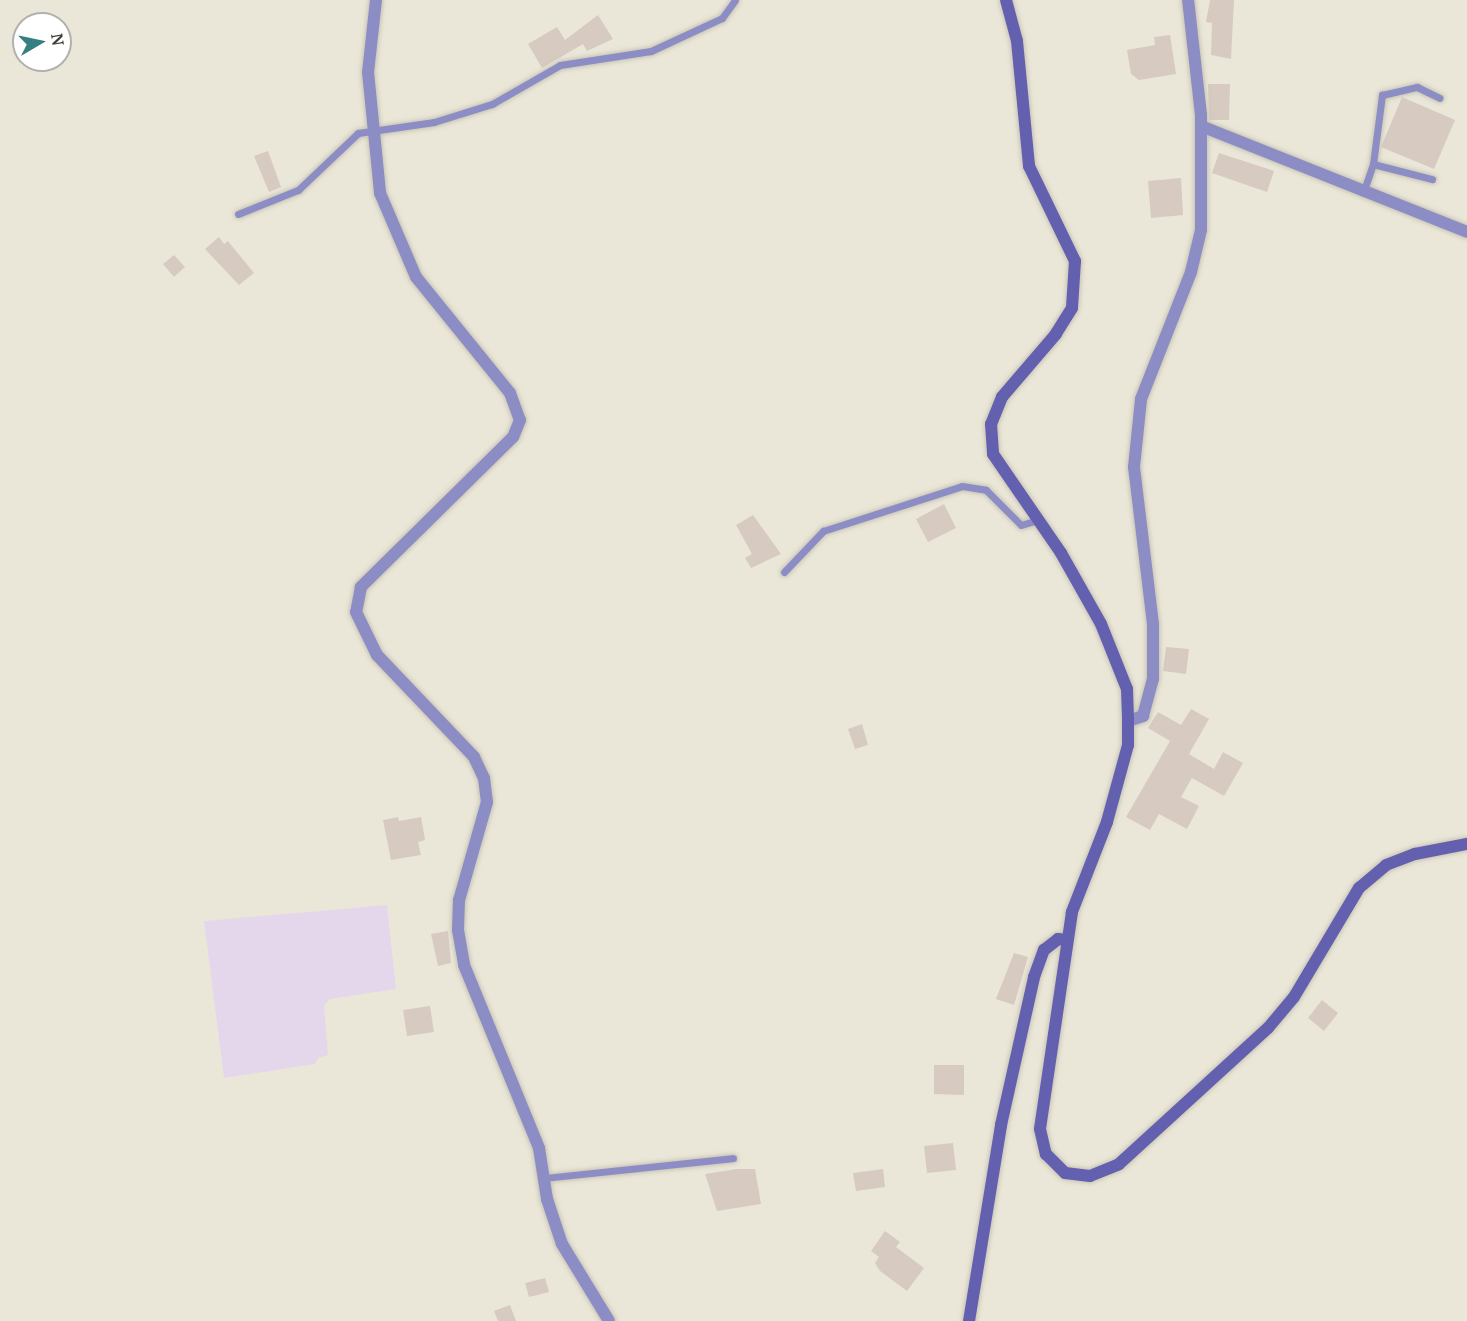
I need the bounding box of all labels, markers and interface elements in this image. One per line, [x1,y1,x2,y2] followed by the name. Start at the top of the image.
[12,12,72,72] north arrow
[46,32,70,47] text: N

